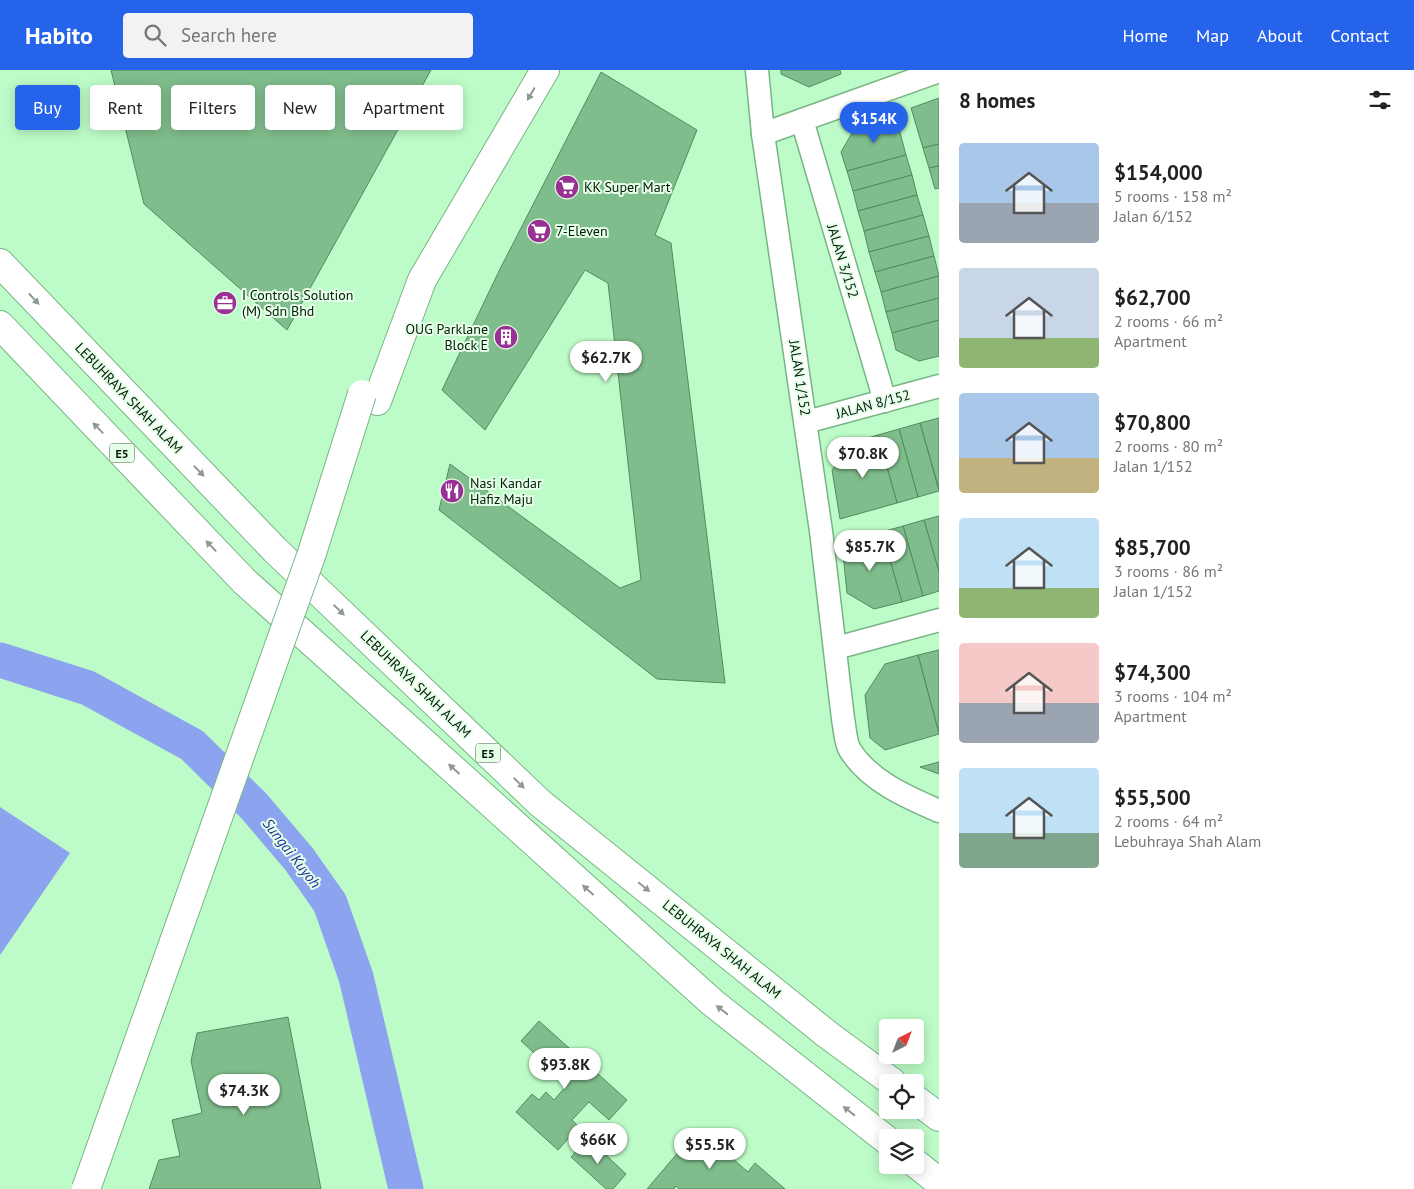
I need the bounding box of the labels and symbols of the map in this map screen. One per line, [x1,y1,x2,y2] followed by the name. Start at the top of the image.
[527,88,536,101] one-way arrow
[839,102,909,144] pin: $154K
[554,174,580,200] supermarket icon: KK Super Mart
[584,178,671,196] place label: KK Super Mart
[526,218,552,244] supermarket icon: 7-Eleven
[823,221,863,300] street label: JALAN 3/152
[556,222,608,240] place label: 7-Eleven
[242,286,353,320] place label: I Controls Solution (M) Sdn Bhd
[212,290,238,316] office icon: I Controls Solution (M) Sdn Bhd
[27,292,39,304] one-way arrow
[405,320,488,354] place label: OUG Parklane Block E
[493,324,519,350] building icon: OUG Parklane Block E
[785,338,815,417] street label: JALAN 1/152
[71,339,187,457] street label: LEBUHRAYA SHAH ALAM
[565,340,647,383] pin: $62.7K
[833,385,912,423] street label: JALAN 8/152
[92,422,104,434] one-way arrow
[822,436,904,479] pin: $70.8K
[110,443,134,462] road number: E5
[193,465,205,477] one-way arrow
[470,474,542,508] place label: Nasi Kandar Hafiz Maju
[439,478,465,504] restaurant icon: Nasi Kandar Hafiz Maju
[829,530,911,572] pin: $85.7K
[205,540,217,552] one-way arrow
[332,604,344,616] one-way arrow
[357,626,475,742] street label: LEBUHRAYA SHAH ALAM
[476,744,500,762] road number: E5
[447,764,460,775] one-way arrow
[513,777,525,789] one-way arrow
[259,814,325,892] water label: Sungai Kuyoh
[637,881,650,892] one-way arrow
[582,884,594,896] one-way arrow
[659,896,785,1002] street label: LEBUHRAYA SHAH ALAM
[716,1004,729,1015] one-way arrow
[879,1019,924,1064] north arrow
[524,1048,606,1090] pin: $93.8K
[203,1074,285,1116] pin: $74.3K
[843,1105,856,1116] one-way arrow
[568,1122,628,1165] pin: $66K
[669,1128,751,1170] pin: $55.5K

